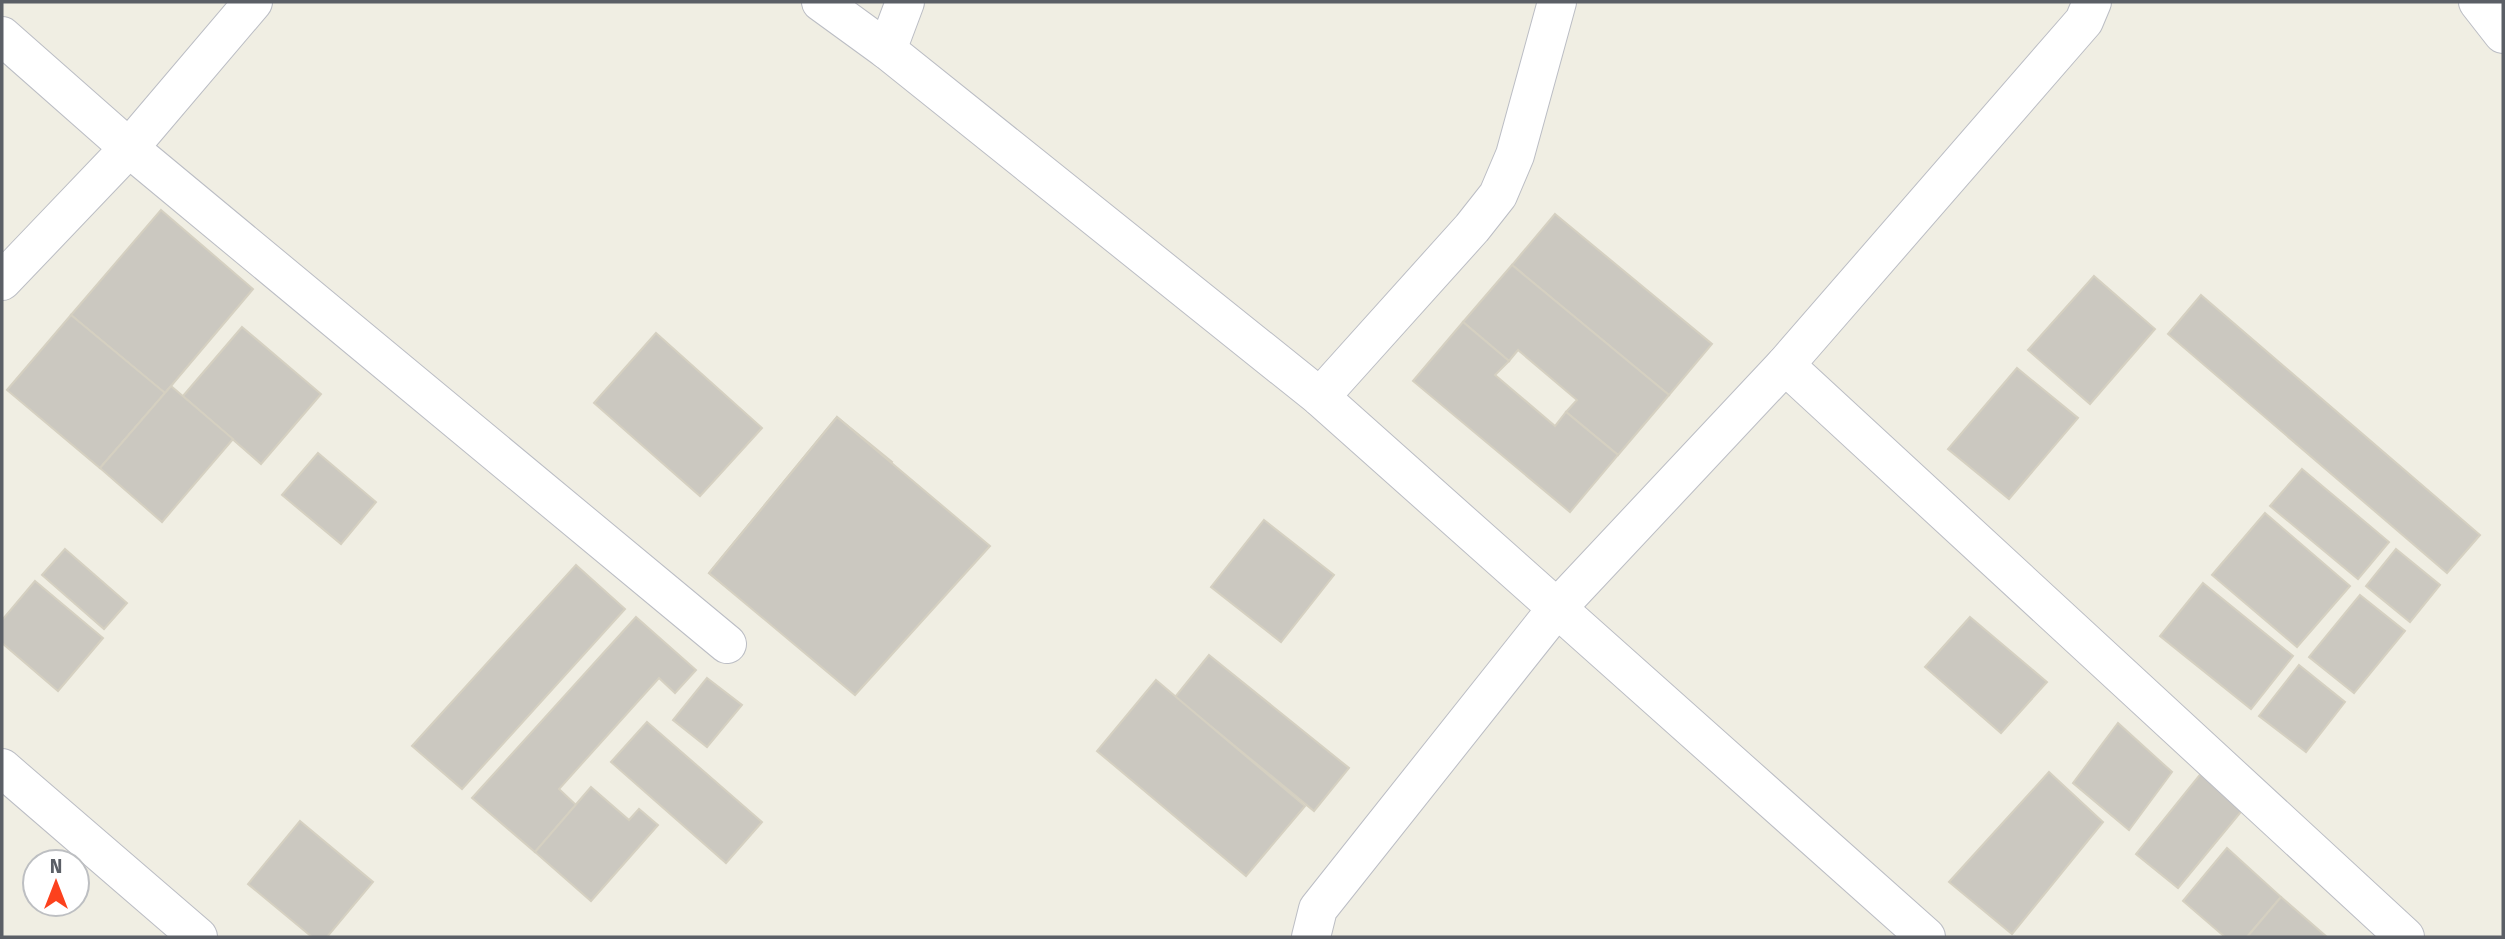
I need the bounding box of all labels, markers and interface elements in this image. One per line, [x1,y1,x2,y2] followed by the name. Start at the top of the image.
[21,848,91,918] north arrow
[50,855,62,878] text: N

